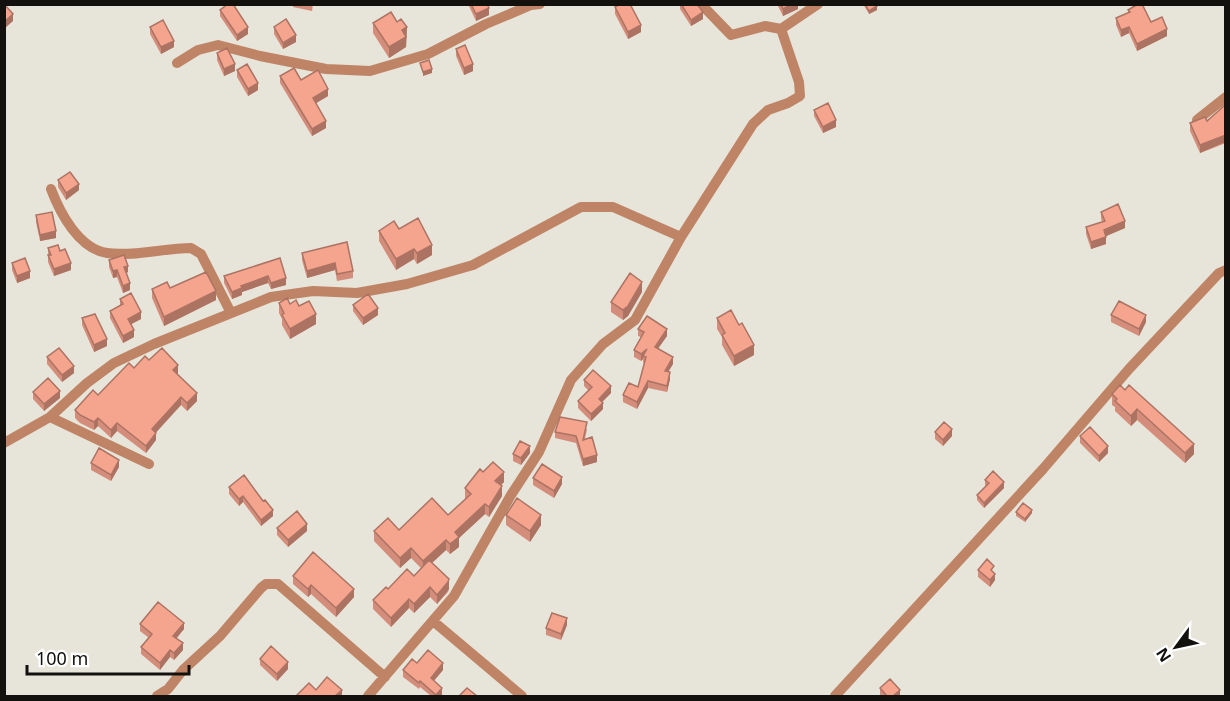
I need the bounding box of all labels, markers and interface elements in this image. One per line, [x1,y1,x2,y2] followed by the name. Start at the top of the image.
[1146,617,1206,677] north arrow
[27,638,189,676] scale bar
[1151,644,1176,667] text: N
[36,646,88,670] text: 100 m

